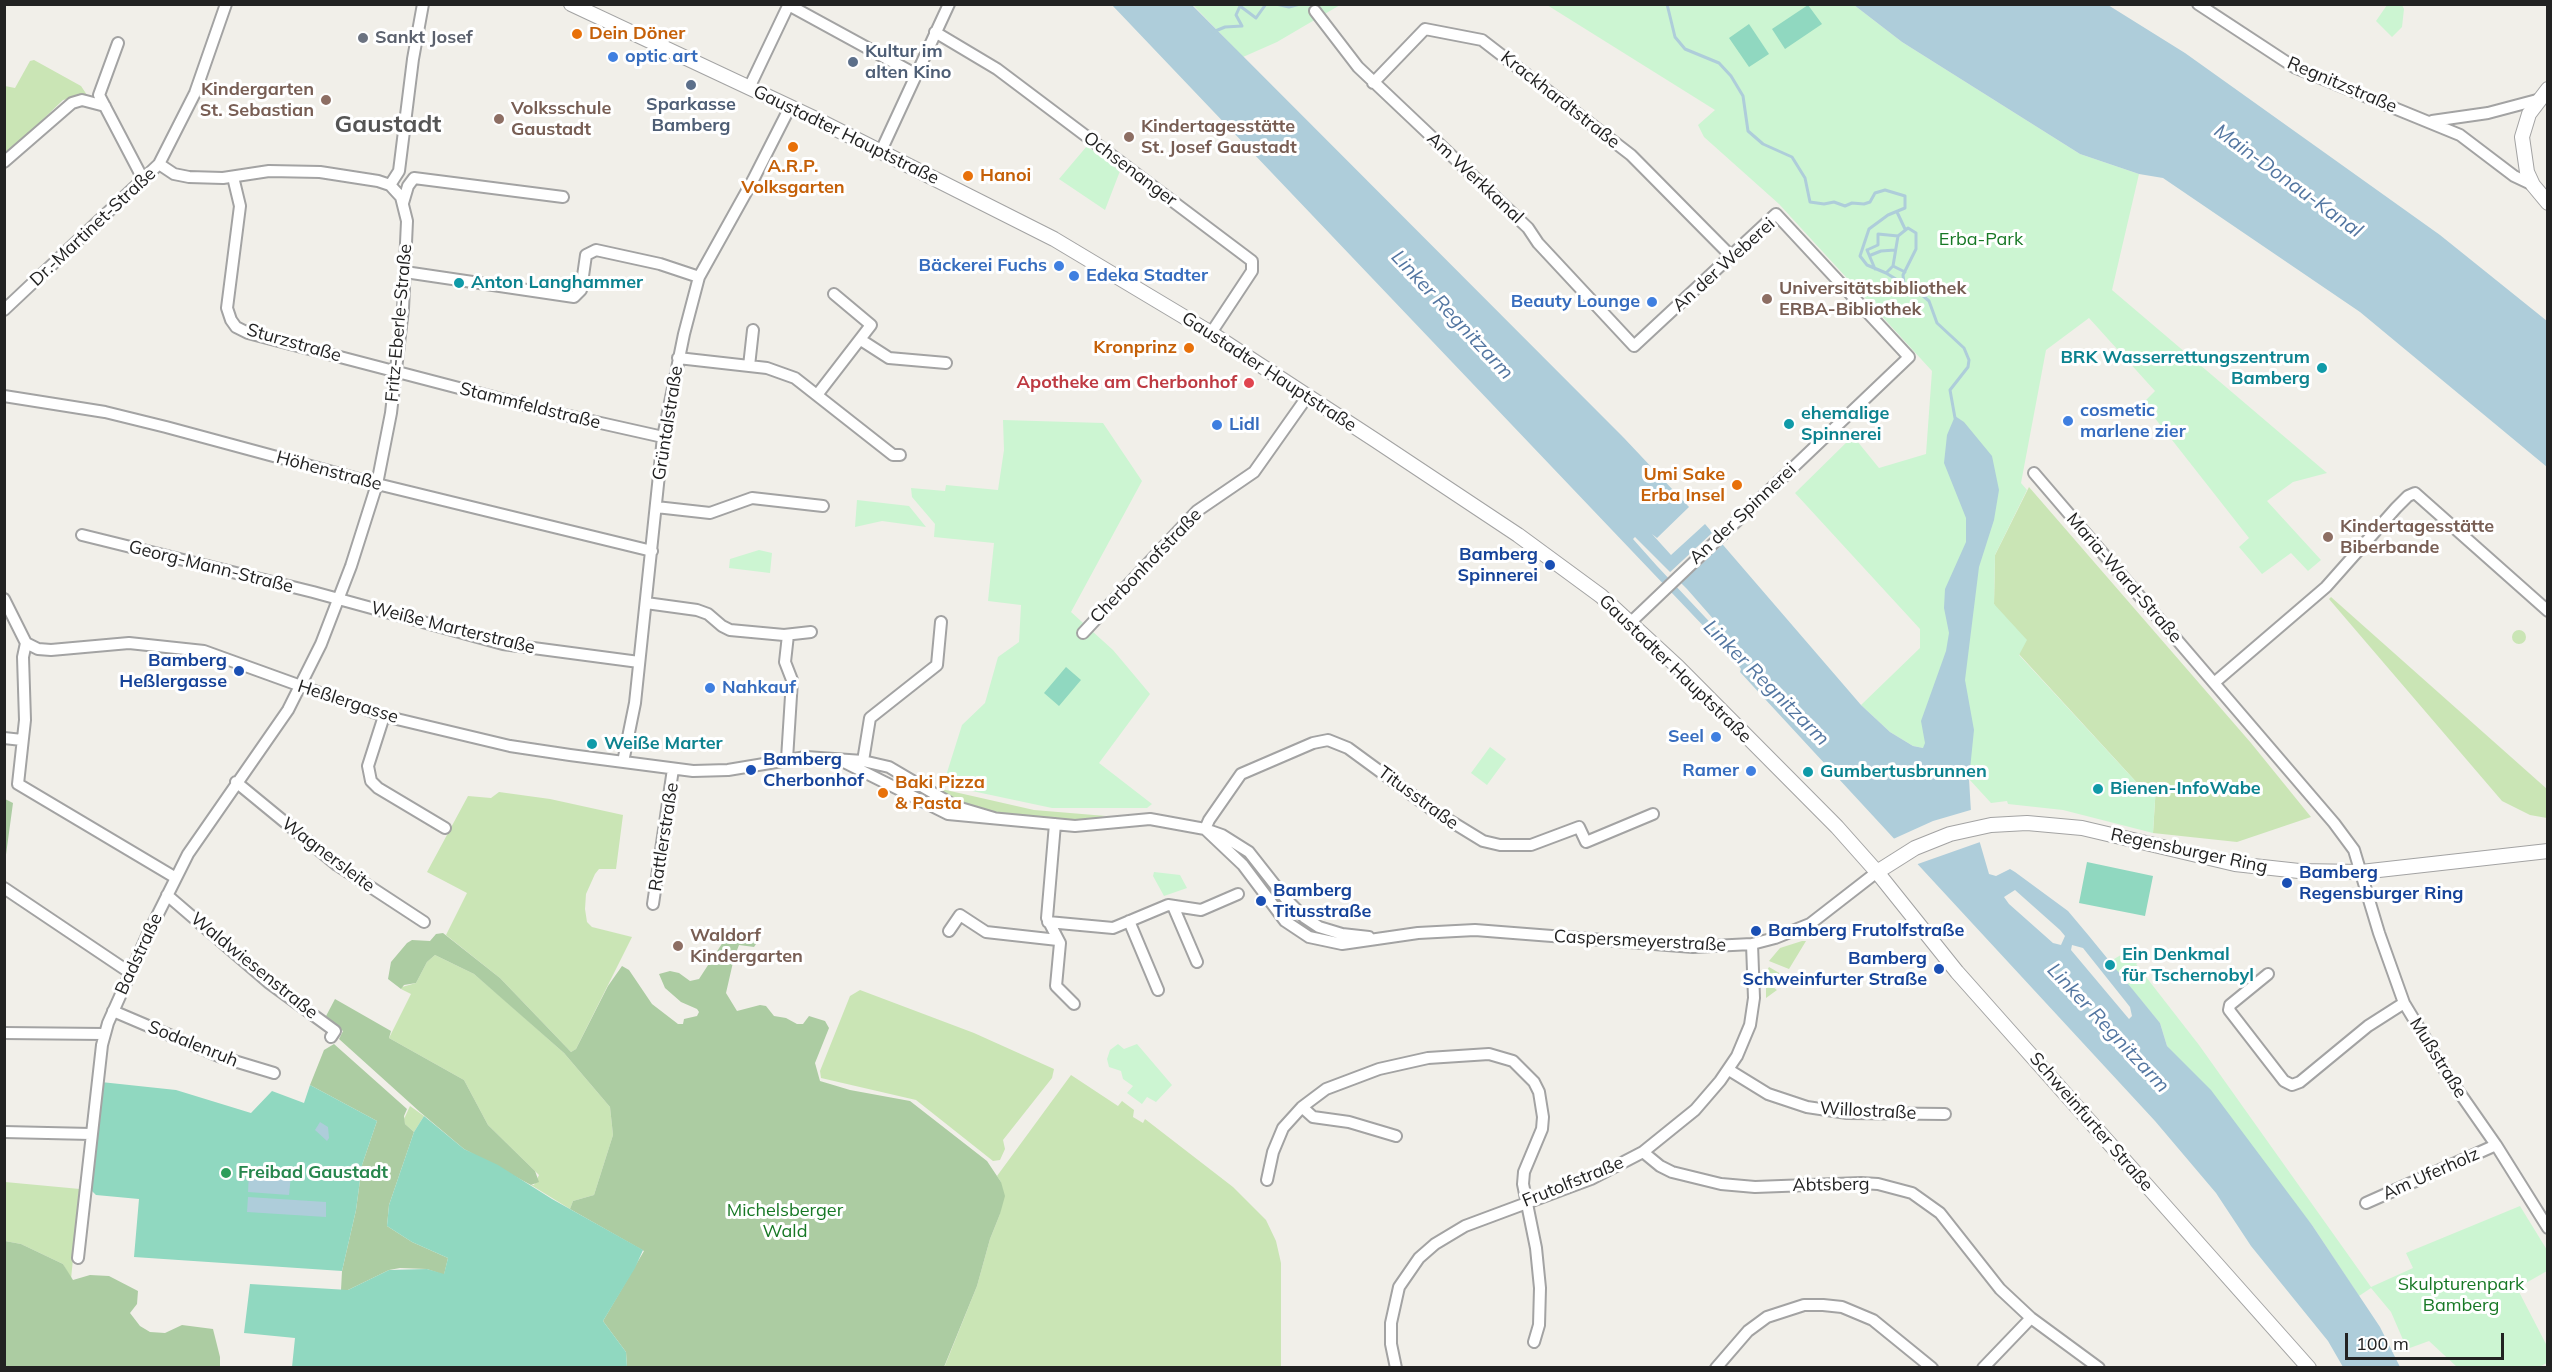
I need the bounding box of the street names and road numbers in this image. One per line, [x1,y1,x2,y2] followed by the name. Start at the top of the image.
[1496,47,1624,153] street label: Krackhardtstraße
[2284,52,2400,118] street label: Regnitzstraße
[750,81,942,189] street label: Gaustadter Hauptstraße
[1079,127,1181,211] street label: Ochsenanger
[1422,128,1528,228] street label: Am Werkkanal
[26,163,160,291] street label: Dr.-Martinet-Straße
[1668,213,1780,317] street label: An der Weberei
[381,243,417,403] street label: Fritz-Eberle-Straße
[1178,307,1360,437] street label: Gaustadter Hauptstraße
[244,319,344,367] street label: Sturzstraße
[648,364,688,482] street label: Grüntalstraße
[457,378,603,434] street label: Stammfeldstraße
[274,447,384,495] street label: Höhenstraße
[1685,459,1801,569] street label: An der Spinnerei
[1086,504,1206,628] street label: Cherbonhofstraße
[2062,509,2186,647] street label: Maria-Ward-Straße
[126,536,296,598] street label: Georg-Mann-Straße
[1594,590,1756,748] street label: Gaustadter Hauptstraße
[369,597,537,659] street label: Weiße Marterstraße
[295,676,401,728] street label: Heßlergasse
[1373,762,1463,834] street label: Titusstraße
[645,781,683,893] street label: Rattlerstraße
[277,813,379,897] street label: Wagnersleite
[2109,824,2269,878] street label: Regensburger Ring
[186,908,322,1024] street label: Waldwiesenstraße
[111,910,167,998] street label: Badstraße
[1553,926,1727,956] street label: Caspersmeyerstraße
[2405,1014,2471,1102] street label: Mußstraße
[145,1016,241,1072] street label: Sodalenruh
[2025,1048,2157,1196] street label: Schweinfurter Straße
[1819,1098,1917,1124] street label: Willostraße
[2379,1143,2483,1205] street label: Am Uferholz
[1519,1152,1627,1212] street label: Frutolfstraße
[1792,1174,1870,1196] street label: Abtsberg

